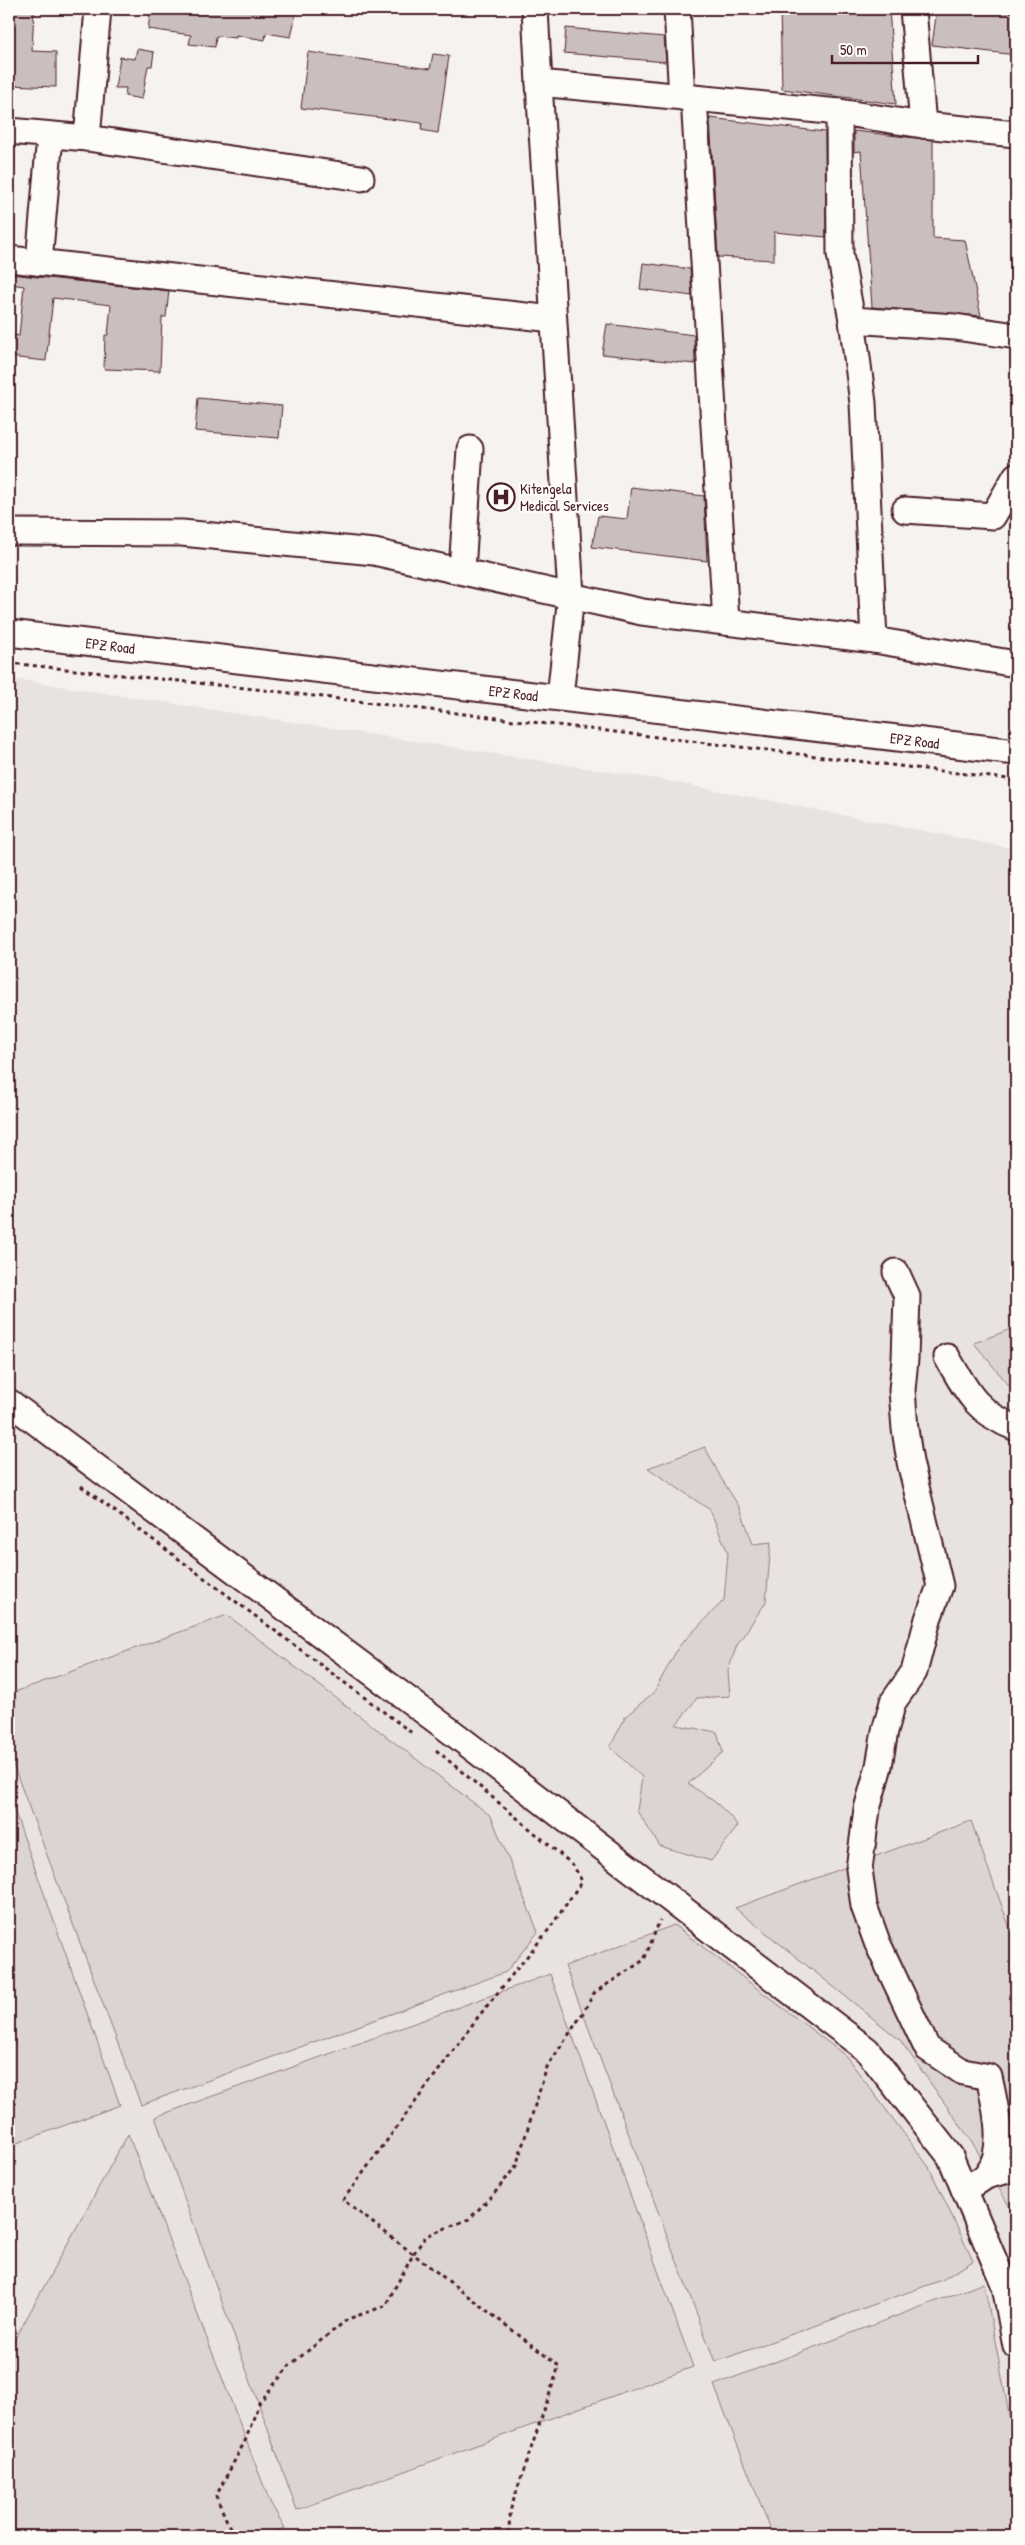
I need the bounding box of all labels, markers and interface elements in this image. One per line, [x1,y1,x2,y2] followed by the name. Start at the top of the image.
[832,32,979,64] scale bar
[840,39,867,60] text: 50 m
[520,478,609,516] place label: Kitengela Medical Services
[486,482,516,512] hospital icon: Kitengela Medical Services
[84,632,136,658] street label: EPZ Road
[488,679,539,706] street label: EPZ Road
[889,727,941,753] street label: EPZ Road

